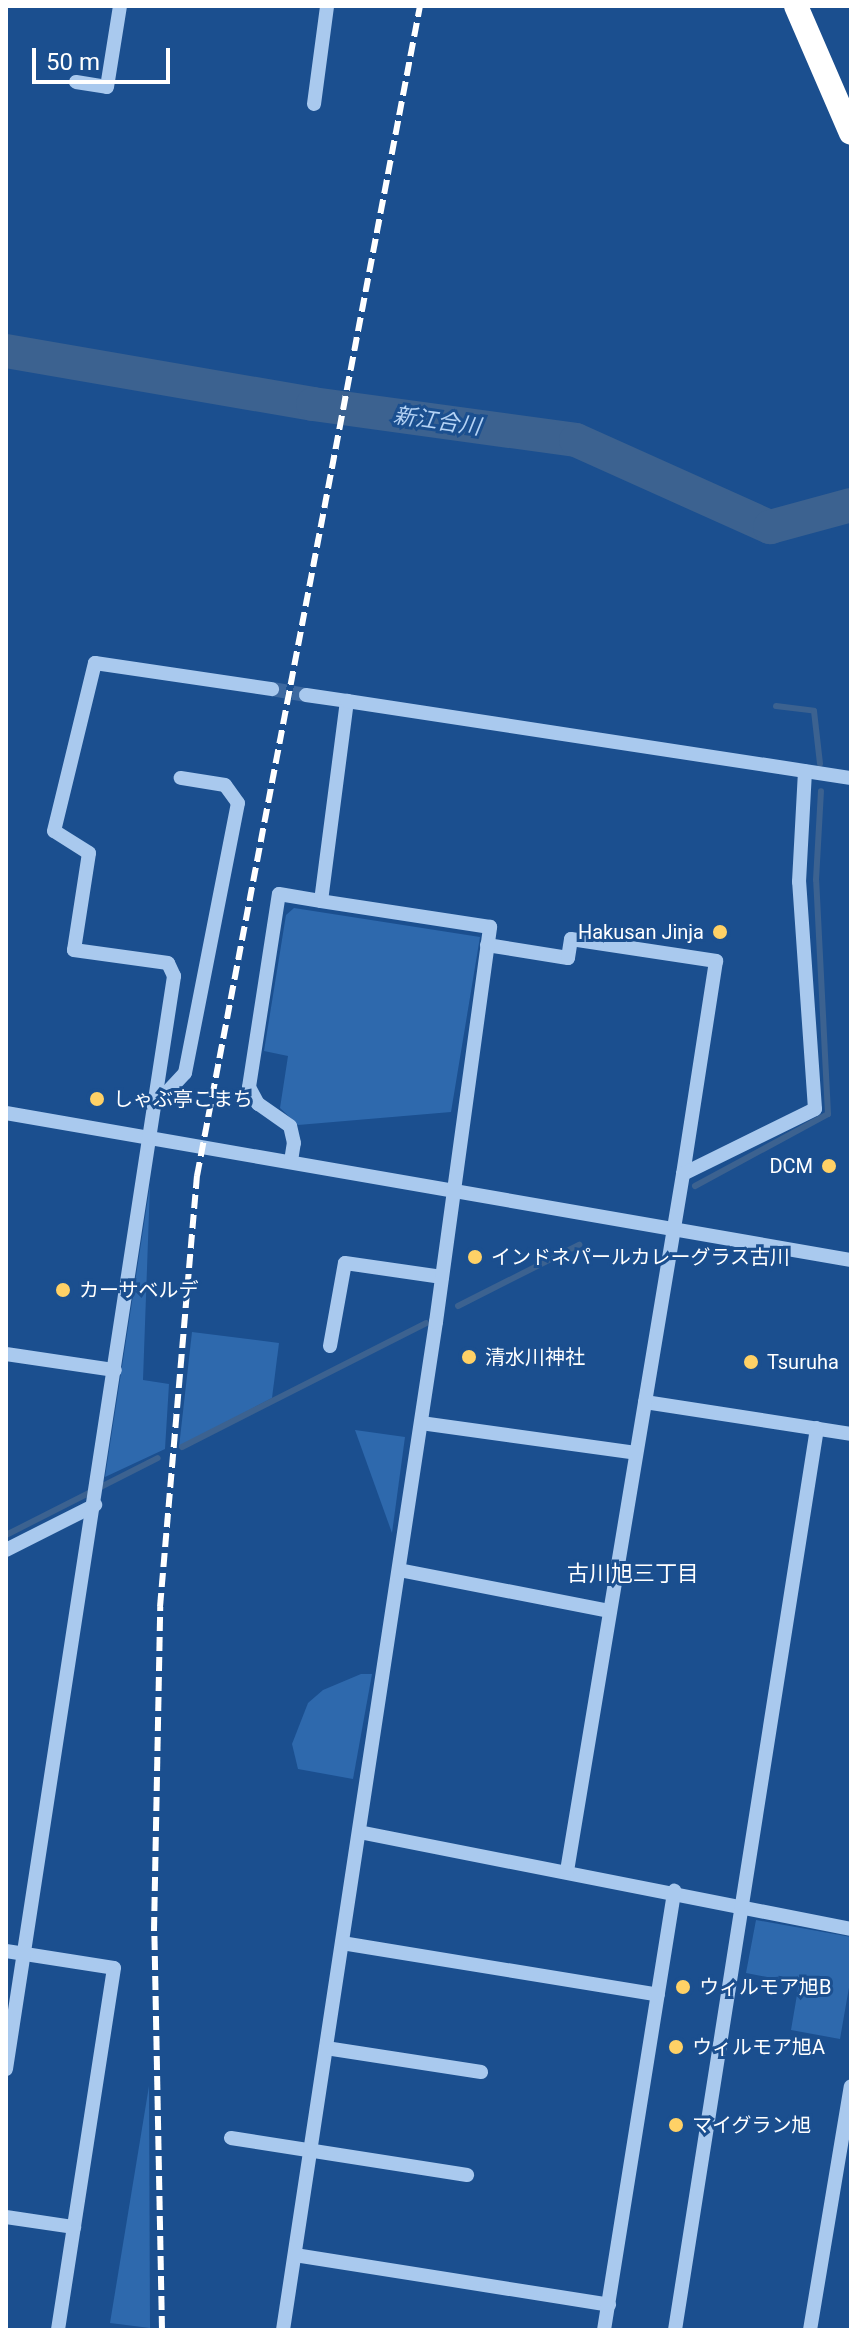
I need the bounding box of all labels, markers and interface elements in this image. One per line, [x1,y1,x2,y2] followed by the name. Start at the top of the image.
[36,32,174,82] scale bar
[46,48,100,76] text: 50 m
[392,402,482,440] water label: 新江合川
[578,920,704,944] place label: Hakusan Jinja
[711,923,729,941] marker: Hakusan Jinja
[113,1087,253,1111] place label: しゃぶ亭こまち
[88,1090,106,1108] marker: しゃぶ亭こまち
[769,1154,813,1178] place label: DCM
[820,1157,838,1175] marker: DCM
[491,1245,791,1269] place label: インドネパールカレーグラス古川
[466,1248,484,1266] marker: インドネパールカレーグラス古川
[79,1278,199,1302] place label: カーサベルデ
[54,1281,72,1299] marker: カーサベルデ
[485,1345,585,1369] place label: 清水川神社
[460,1348,478,1366] marker: 清水川神社
[767,1350,839,1374] place label: Tsuruha
[742,1353,760,1371] marker: Tsuruha
[567,1561,699,1587] district label: 古川旭三丁目
[699,1975,831,1999] place label: ウィルモア旭B
[674,1978,692,1996] marker: ウィルモア旭B
[692,2035,825,2059] place label: ウィルモア旭A
[667,2038,685,2056] marker: ウィルモア旭A
[692,2113,812,2137] place label: マイグラン旭
[667,2116,685,2134] marker: マイグラン旭

